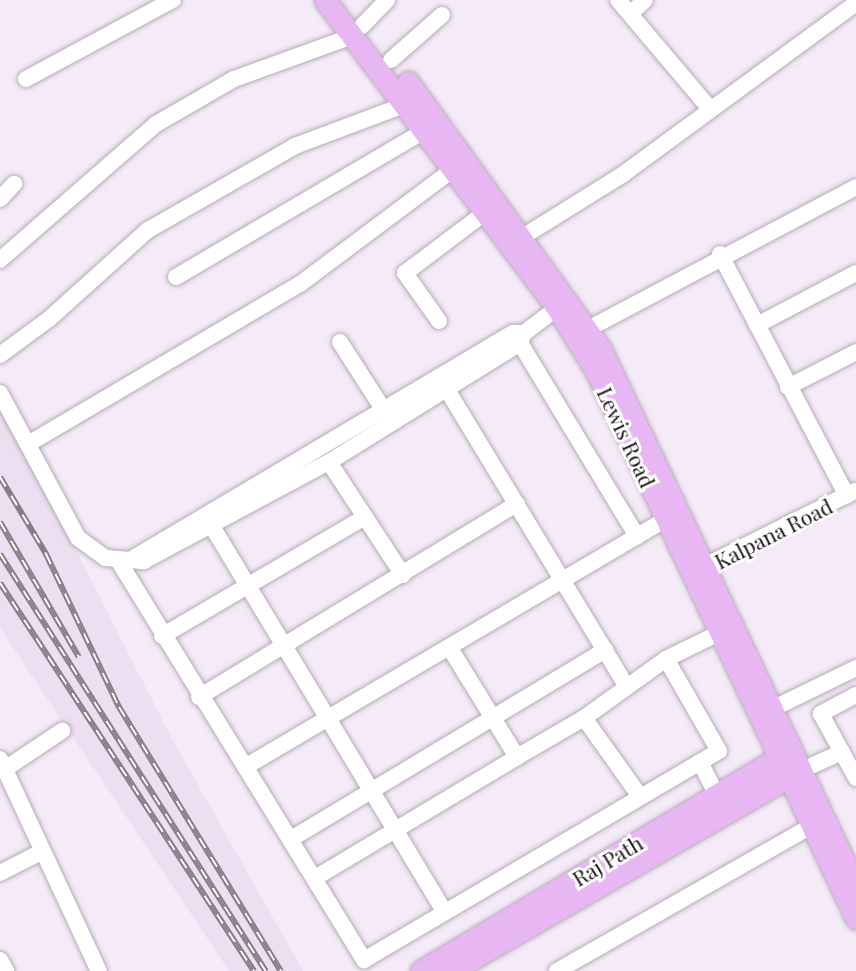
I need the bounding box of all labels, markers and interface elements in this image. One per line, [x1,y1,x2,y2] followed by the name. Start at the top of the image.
[593,383,661,491] street label: Lewis Road
[710,493,836,573] street label: Kalpana Road
[567,829,647,891] street label: Raj Path

